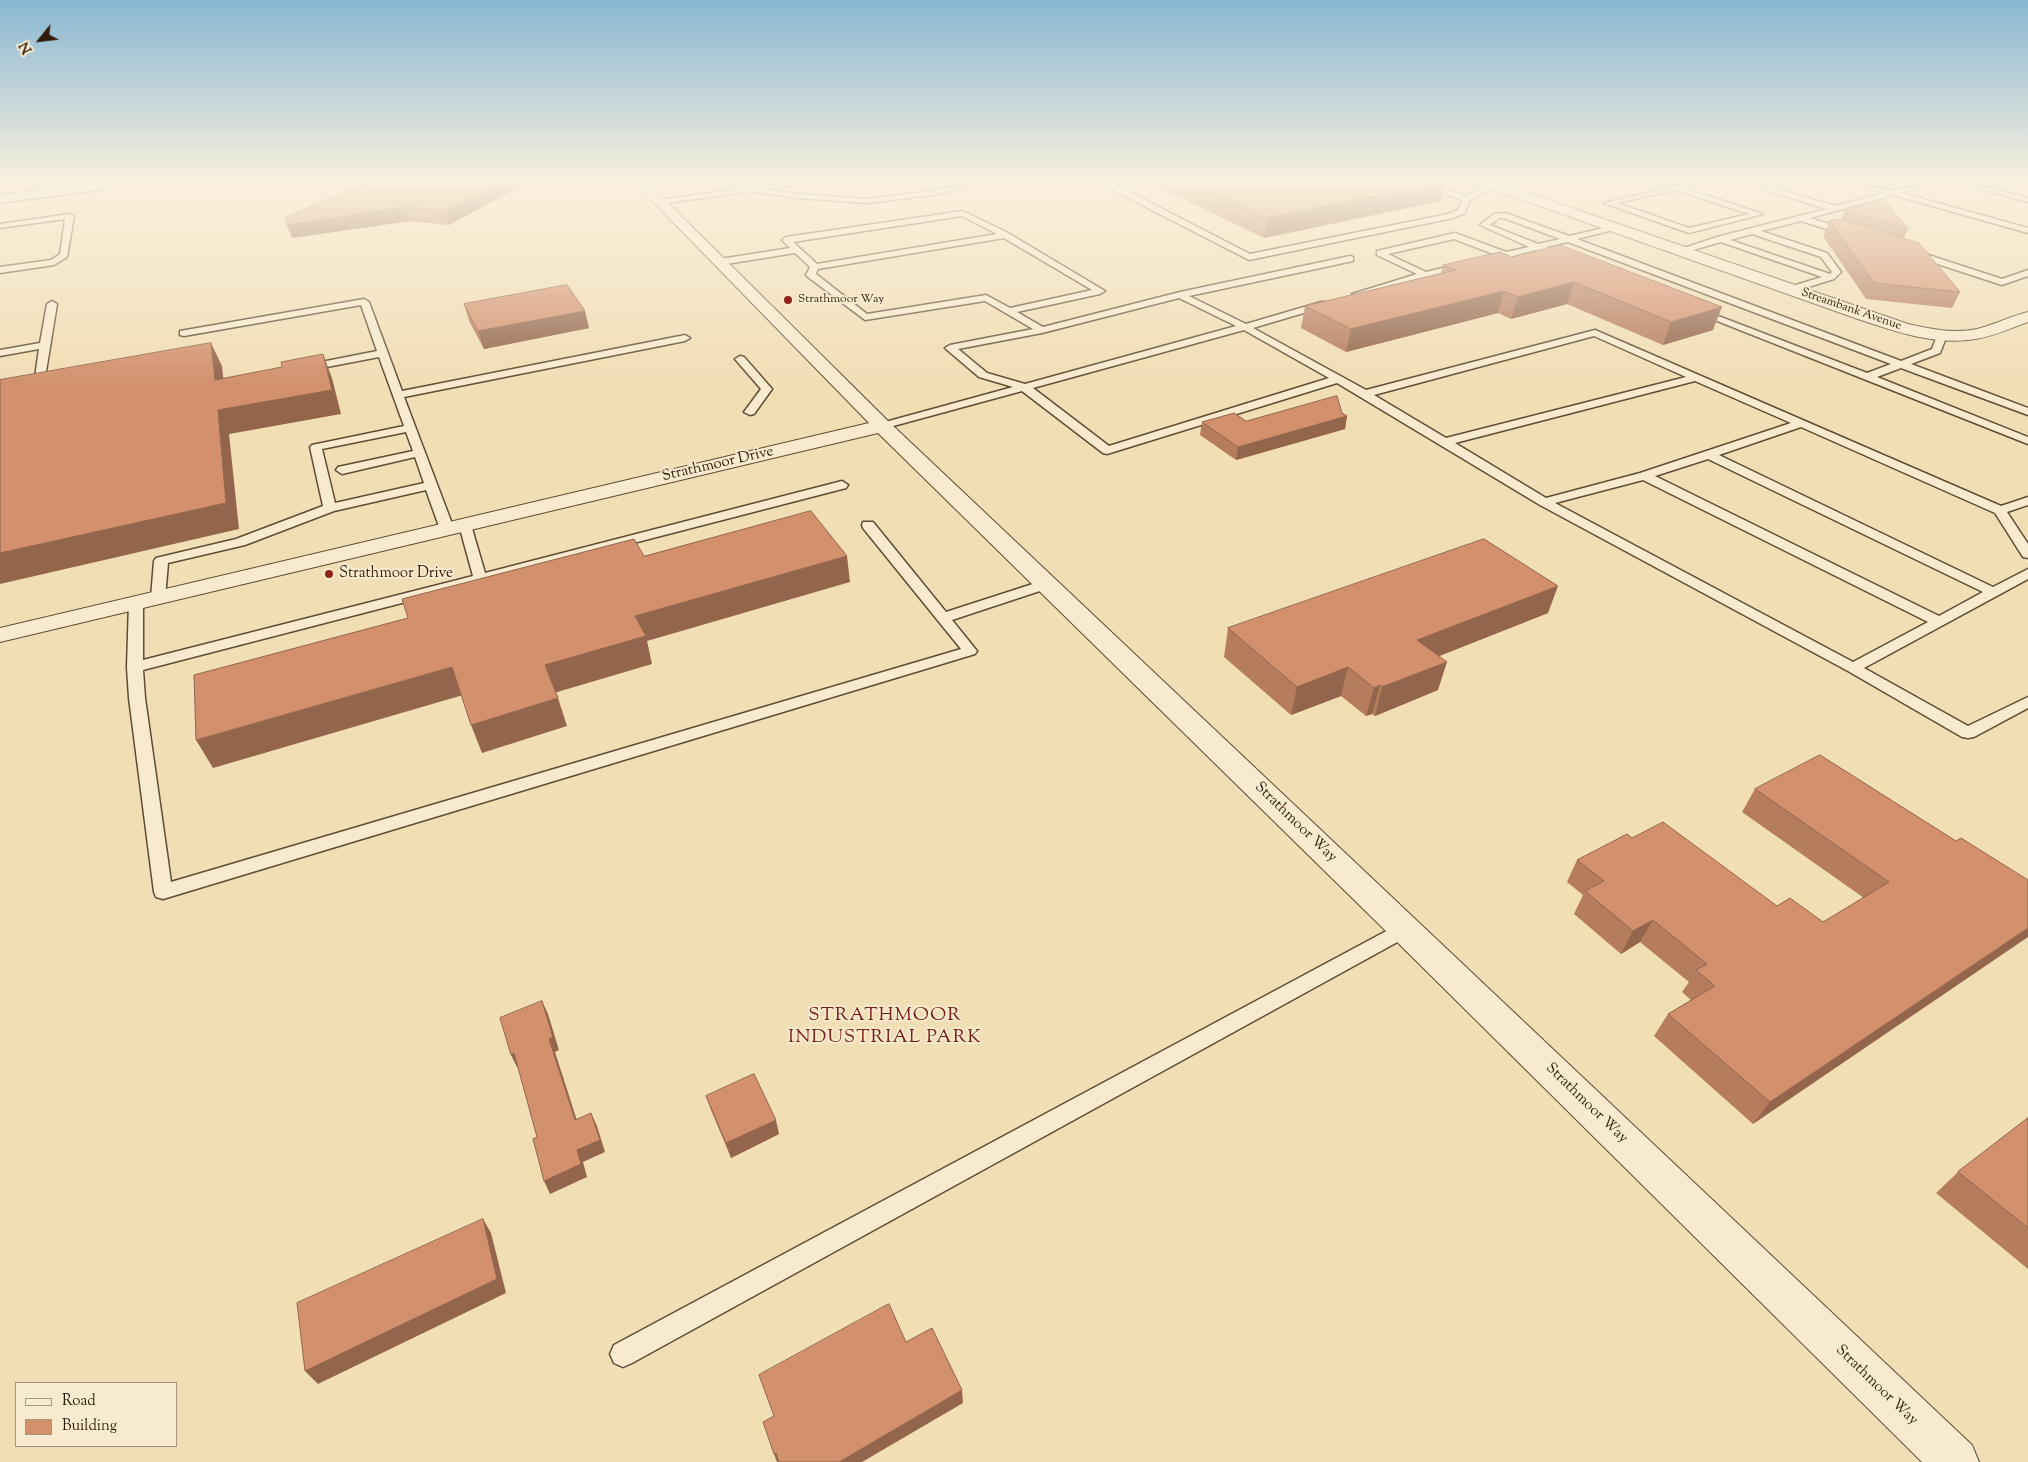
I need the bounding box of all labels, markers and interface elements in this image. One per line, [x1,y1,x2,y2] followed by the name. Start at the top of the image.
[15,15,65,65] north arrow
[15,38,38,57] text: N
[1799,286,1903,334] street label: Streambank Avenue
[798,293,884,307] place label: Strathmoor Way
[782,294,794,306] marker: Strathmoor Way
[660,443,776,487] street label: Strathmoor Drive
[339,565,453,583] place label: Strathmoor Drive
[323,568,335,580] marker: Strathmoor Drive
[1250,779,1340,867] street label: Strathmoor Way
[786,1006,984,1050] district label: STRATHMOOR INDUSTRIAL PARK
[1541,1060,1631,1148] street label: Strathmoor Way
[1831,1342,1921,1430] street label: Strathmoor Way
[15,1382,178,1447] legend
[62,1391,96,1412] text: Road
[62,1416,117,1437] text: Building

